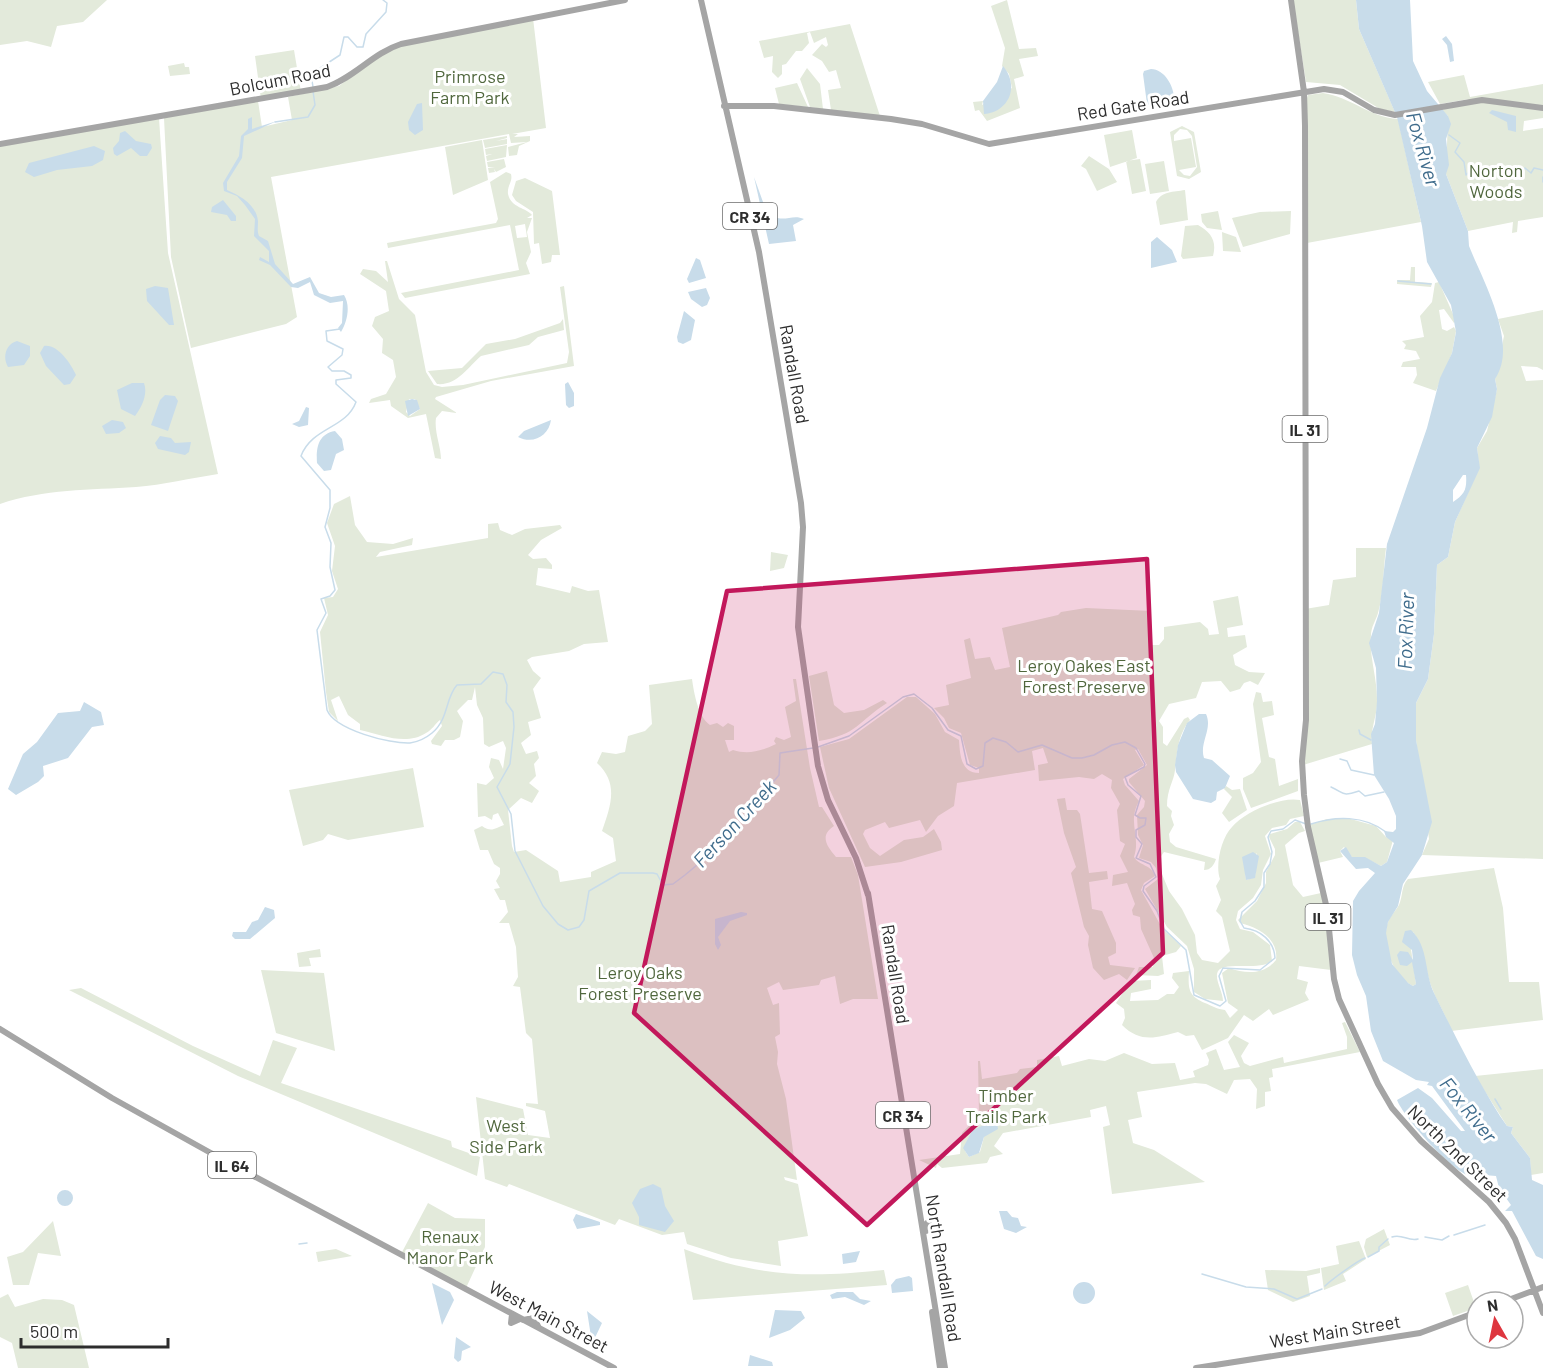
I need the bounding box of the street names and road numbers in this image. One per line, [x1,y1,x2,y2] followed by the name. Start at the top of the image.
[228,58,332,100] street label: Bolcum Road
[1075,85,1191,125] street label: Red Gate Road
[723,203,777,229] road number: CR 34
[775,323,815,425] street label: Randall Road
[1282,416,1328,442] road number: IL 31
[1306,904,1350,930] road number: IL 31
[877,923,915,1025] street label: Randall Road
[1403,1100,1513,1206] street label: North 2nd Street
[876,1102,930,1128] road number: CR 34
[208,1152,256,1178] road number: IL 64
[921,1193,967,1343] street label: North Randall Road
[485,1275,613,1357] street label: West Main Street
[1268,1310,1402,1352] street label: West Main Street

